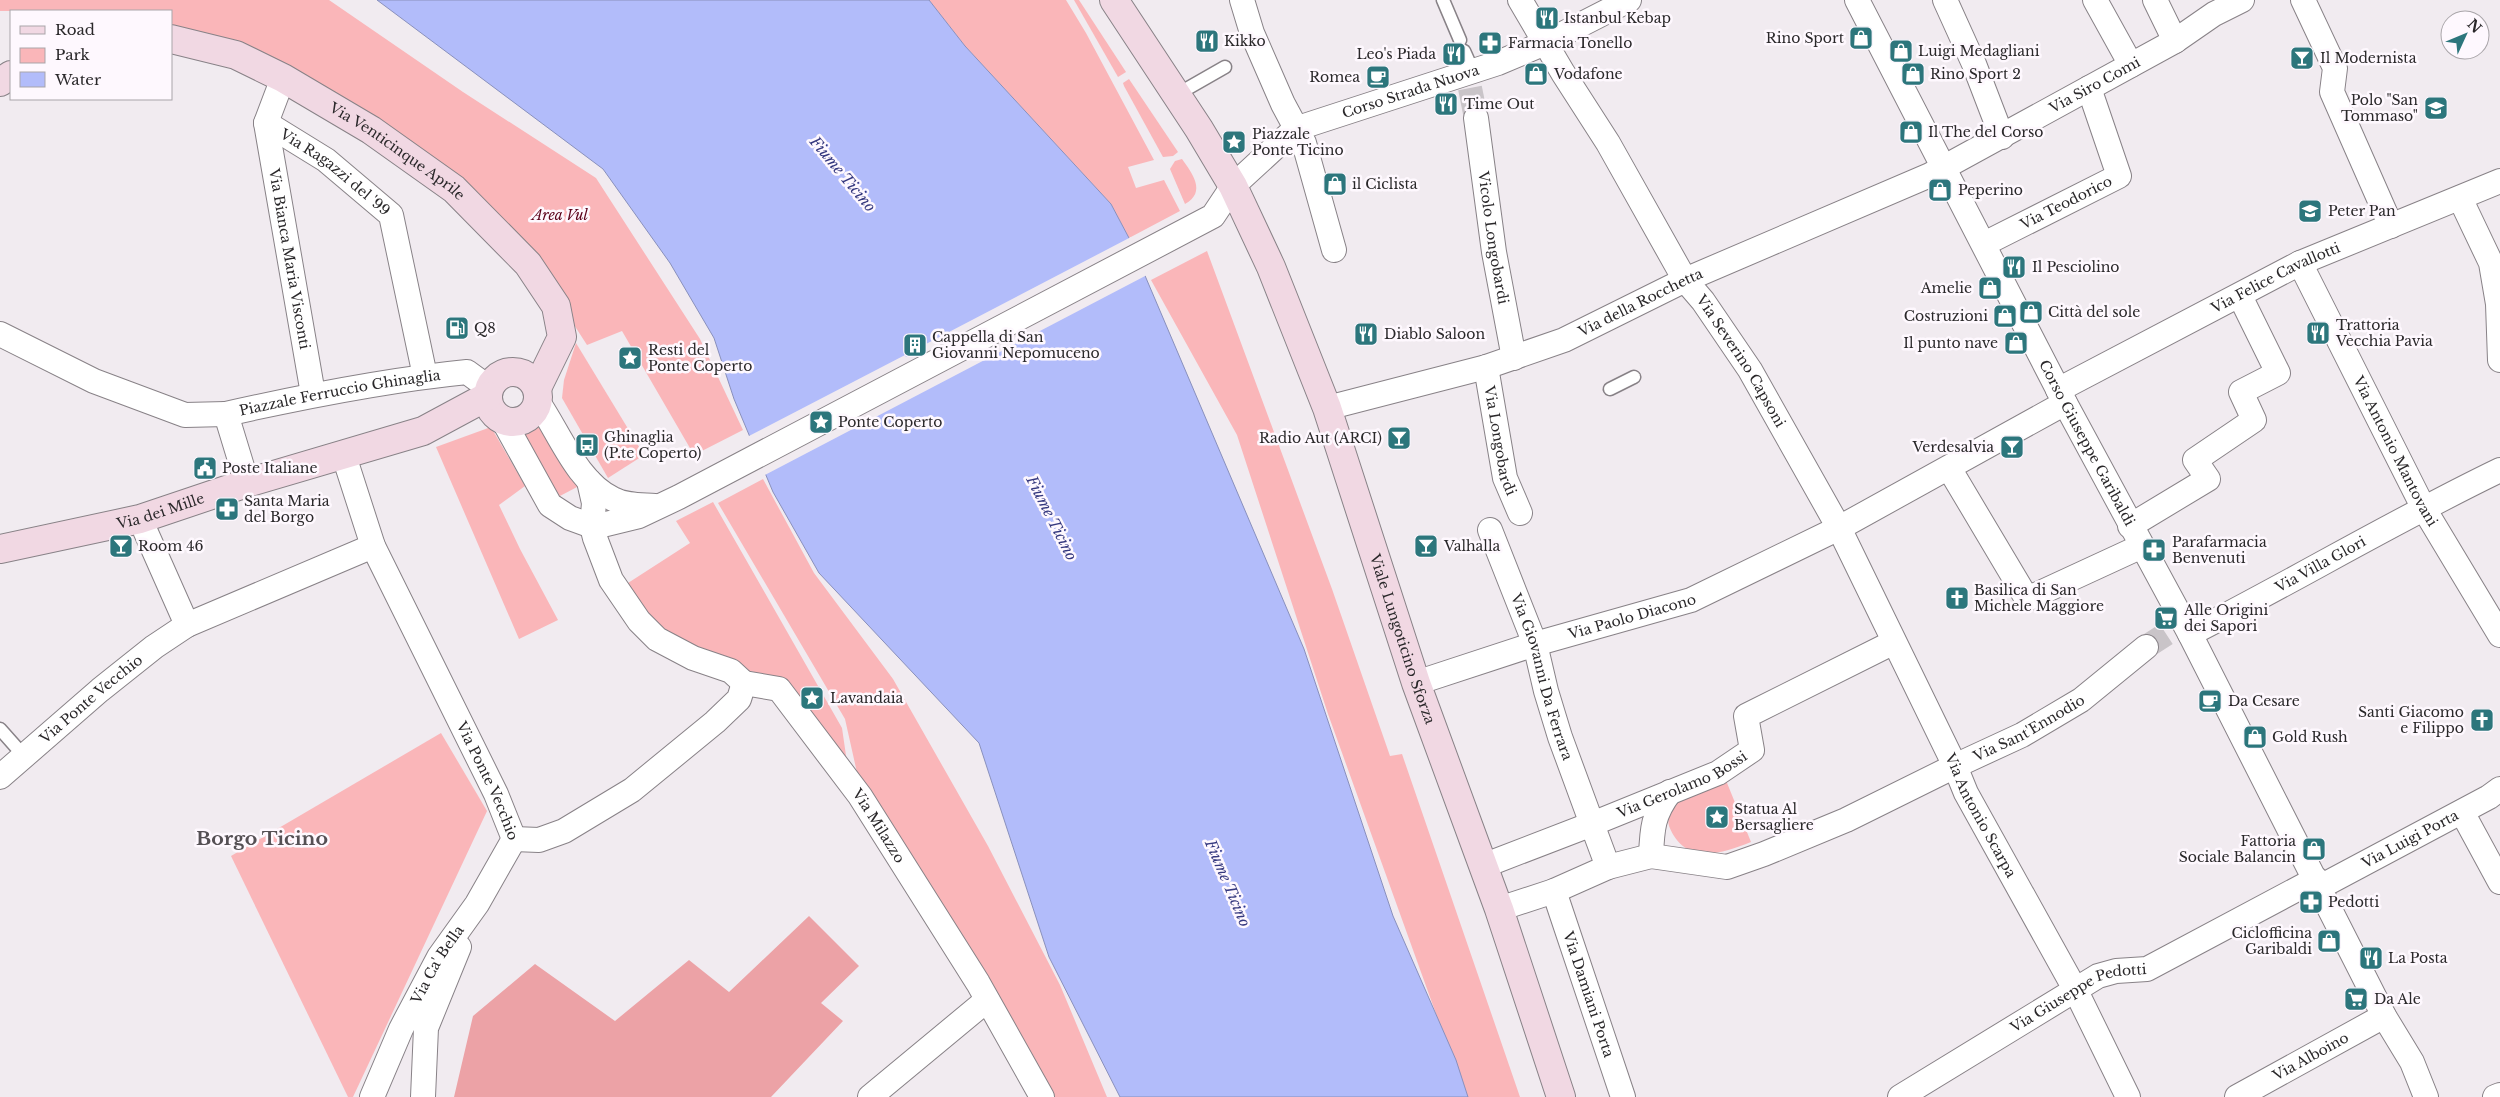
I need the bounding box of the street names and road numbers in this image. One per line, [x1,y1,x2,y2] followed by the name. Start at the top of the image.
[2045,53,2143,118] street label: Via Siro Comi
[1340,61,1482,122] street label: Corso Strada Nuova
[325,98,469,204] street label: Via Venticinque Aprile
[276,124,394,219] street label: Via Ragazzi del '99
[265,166,314,351] street label: Via Bianca Maria Visconti
[1474,169,1513,306] street label: Vicolo Longobardi
[2016,172,2115,234] street label: Via Teodorico
[2207,238,2343,317] street label: Via Felice Cavallotti
[1574,264,1706,341] street label: Via della Rocchetta
[1692,291,1790,431] street label: Via Severino Capsoni
[2035,357,2139,529] street label: Corso Giuseppe Garibaldi
[237,366,442,420] street label: Piazzale Ferruccio Ghinaglia
[2349,372,2442,530] street label: Via Antonio Mantovani
[1480,383,1520,498] street label: Via Longobardi
[114,489,207,533] street label: Via dei Mille
[2271,532,2369,597] street label: Via Villa Glori
[1366,551,1439,727] street label: Viale Lungoticino Sforza
[1507,590,1577,763] street label: Via Giovanni Da Ferrara
[1565,590,1699,643] street label: Via Paolo Diacono
[35,651,146,748] street label: Via Ponte Vecchio
[1970,691,2088,766] street label: Via Sant'Ennodio
[452,718,523,843] street label: Via Ponte Vecchio
[1613,747,1751,822] street label: Via Gerolamo Bossi
[1941,749,2020,881] street label: Via Antonio Scarpa
[848,784,909,866] street label: Via Milazzo
[2358,806,2462,873] street label: Via Luigi Porta
[407,922,468,1008] street label: Via Ca' Bella
[1559,928,1618,1060] street label: Via Damiani Porta
[2006,960,2147,1037] street label: Via Giuseppe Pedotti
[2269,1028,2352,1085] street label: Via Alboino

